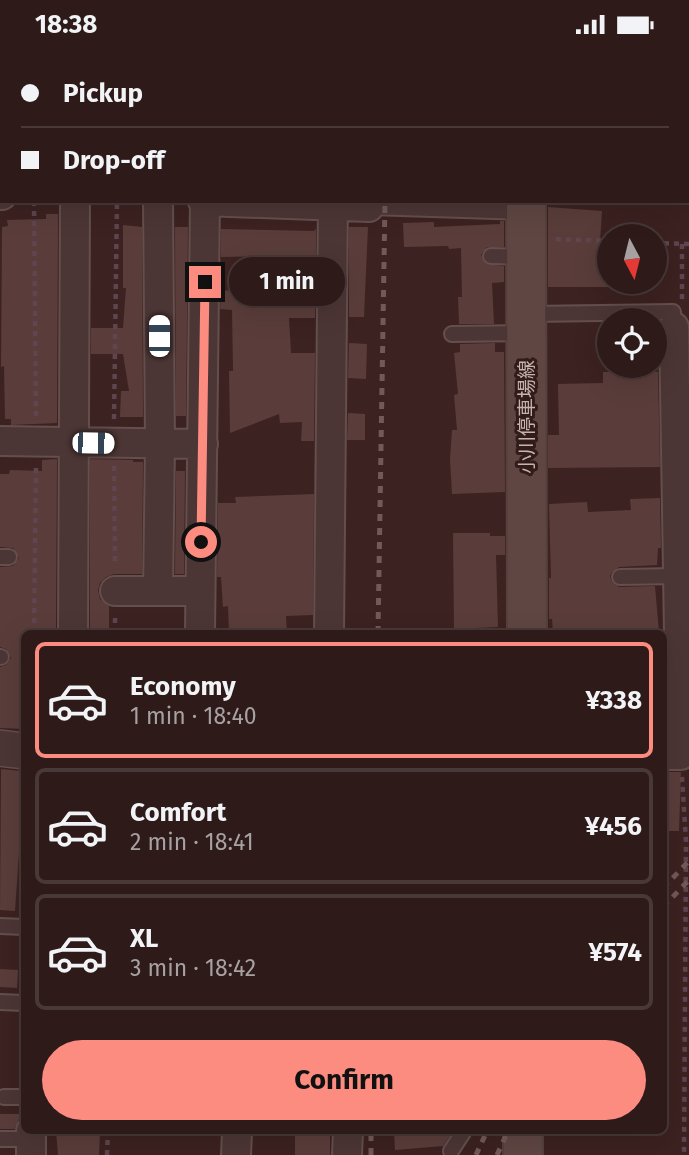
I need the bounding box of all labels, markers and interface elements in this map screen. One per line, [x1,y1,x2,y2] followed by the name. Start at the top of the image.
[35,9,97,40] text: 18:38
[63,78,143,109] text: Pickup
[63,145,165,176] text: Drop-off
[597,224,667,294] north arrow
[597,224,667,378] map controls
[230,257,345,307] callout: 1 min
[189,266,221,298] route end
[259,267,315,295] text: 1 min
[597,308,667,378] button: locate
[149,315,170,357] car
[515,360,538,474] street label: 小川停車場線
[72,432,115,454] car
[185,526,217,558] route start
[46,669,109,732] icon: car
[130,671,236,702] text: Economy
[585,685,642,716] text: ¥338
[130,702,257,730] text: 1 min · 18:40
[46,795,109,858] icon: car
[130,797,226,828] text: Comfort
[585,811,642,842] text: ¥456
[130,828,254,856] text: 2 min · 18:41
[46,921,109,984] icon: car
[130,923,158,954] text: XL
[588,937,642,968] text: ¥574
[130,954,256,982] text: 3 min · 18:42
[42,1040,646,1120] button: Confirm

